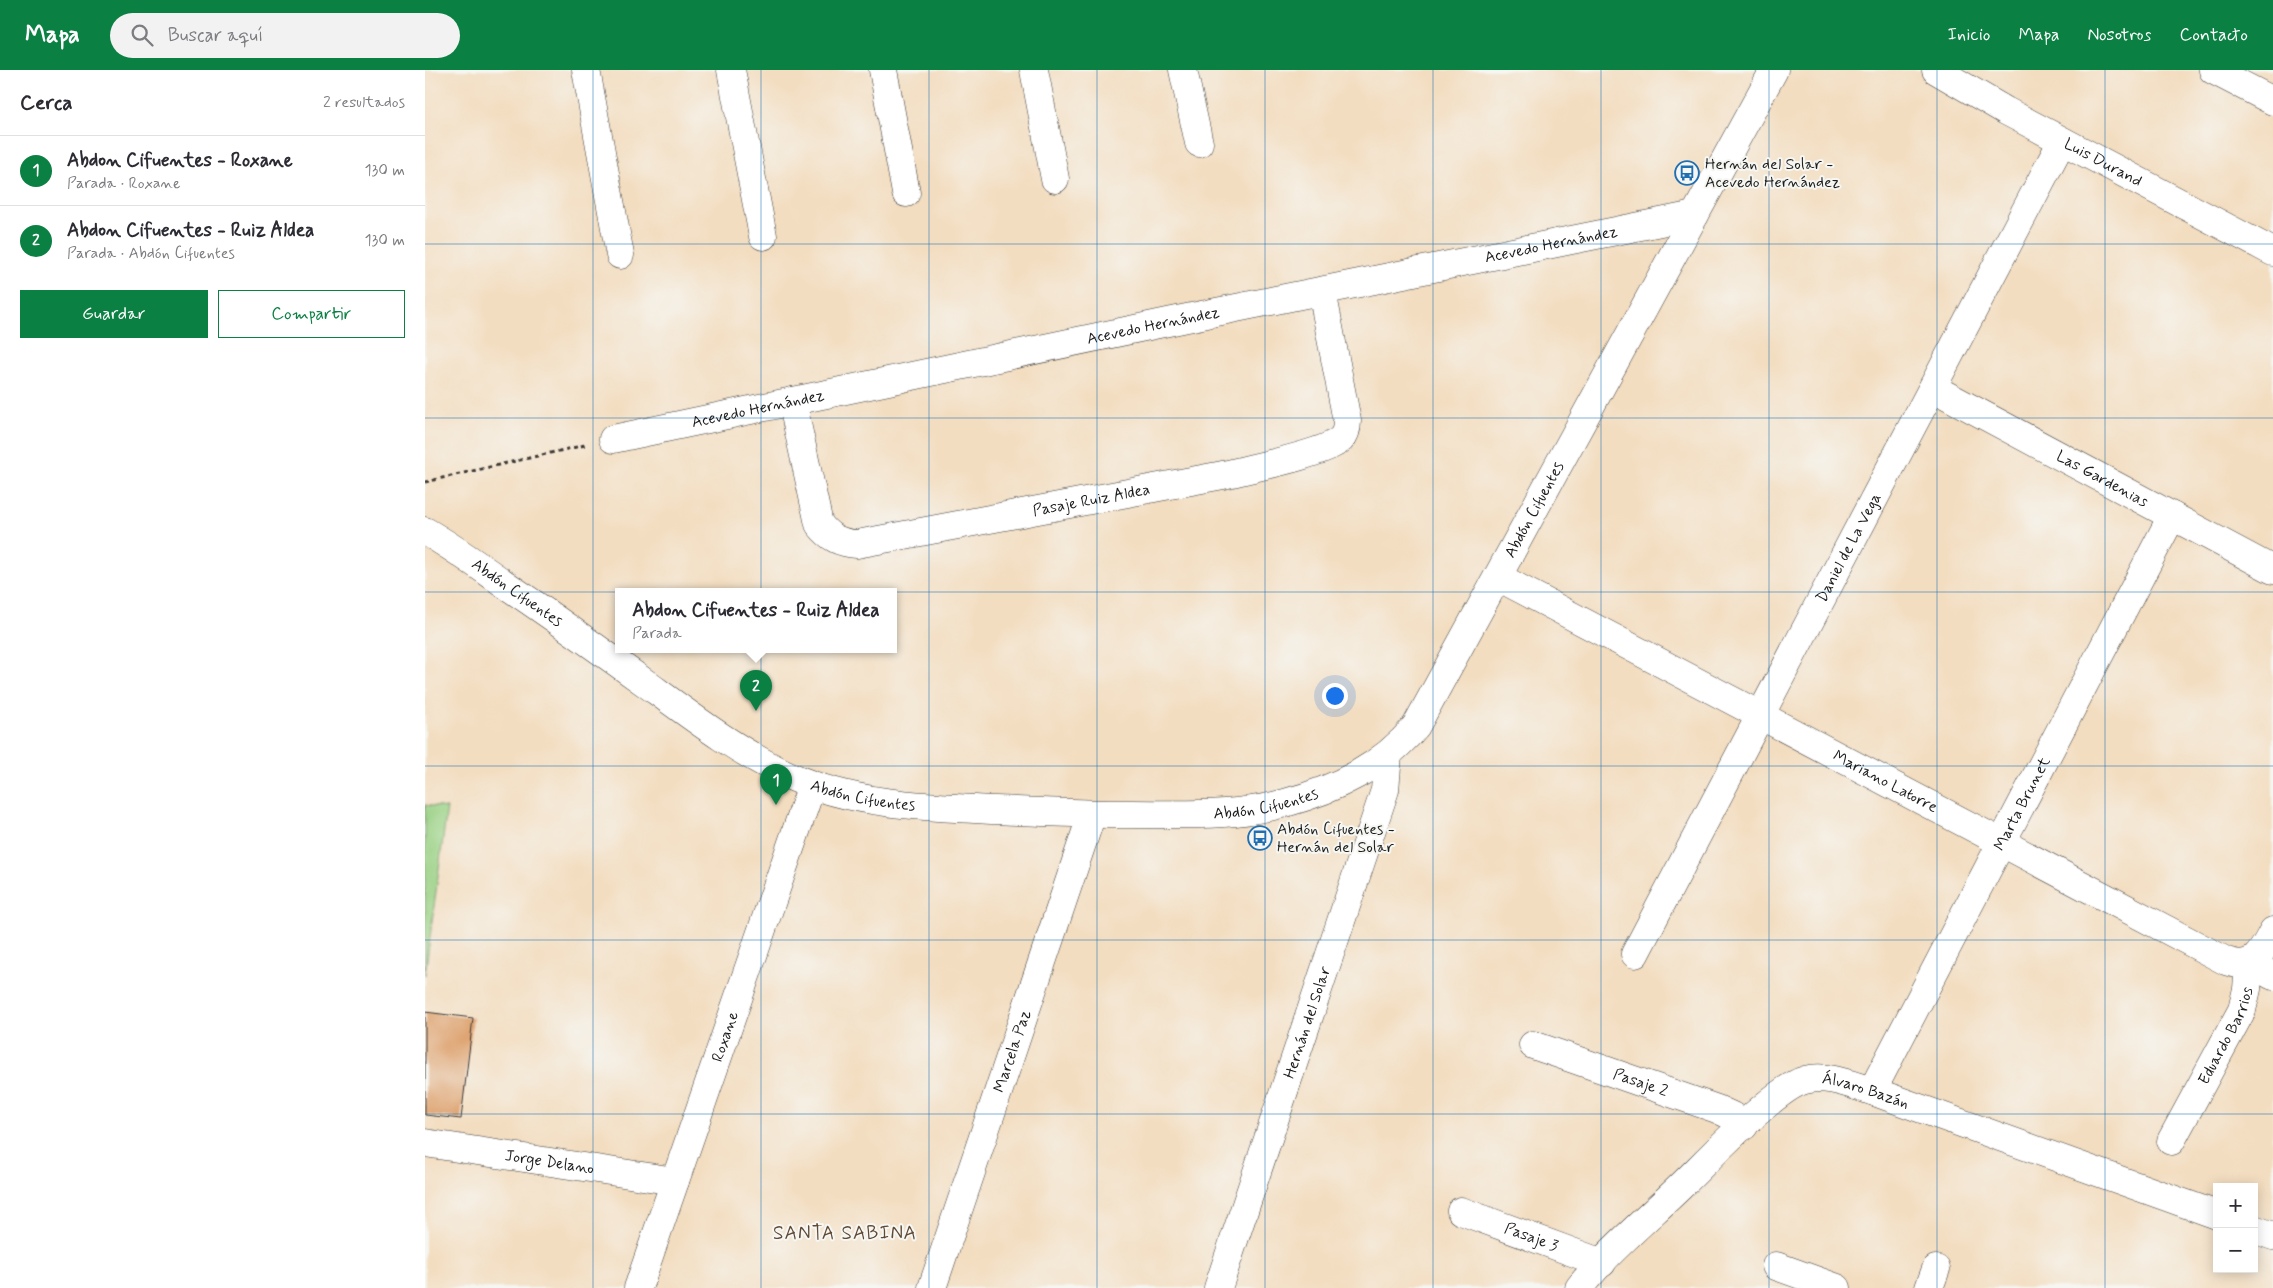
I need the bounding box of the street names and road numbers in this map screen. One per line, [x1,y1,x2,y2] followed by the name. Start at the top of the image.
[2060,133,2146,192] street label: Luis Durand
[1483,220,1619,268] street label: Acevedo Hernández
[1085,301,1221,349] street label: Acevedo Hernández
[689,384,826,433] street label: Acevedo Hernández
[2053,445,2152,512] street label: Las Gardenias
[1499,458,1569,561] street label: Abdón Cifuentes
[1031,478,1152,521] street label: Pasaje Ruiz Aldea
[1811,489,1886,606] street label: Daniel de La Vega
[468,553,567,632] street label: Abdón Cifuentes
[1829,745,1941,818] street label: Mariano Latorre
[1989,753,2055,854] street label: Marta Brunet
[808,775,916,816] street label: Abdón Cifuentes
[1213,783,1321,824] street label: Abdón Cifuentes
[1278,963,1336,1081] street label: Hernán del Solar
[2193,985,2258,1088] street label: Eduardo Barrios
[988,1007,1036,1095] street label: Marcela Paz
[707,1008,744,1065] street label: Roxane
[1611,1063,1671,1102] street label: Pasaje 2
[1821,1068,1912,1114] street label: Álvaro Bazán
[504,1145,596,1179] street label: Jorge Delano
[1502,1217,1561,1256] street label: Pasaje 3

